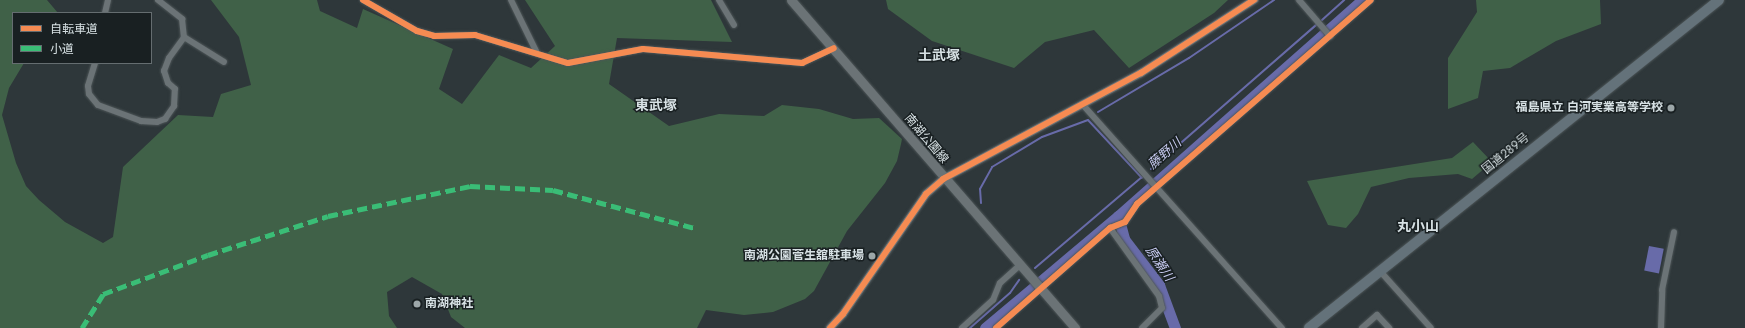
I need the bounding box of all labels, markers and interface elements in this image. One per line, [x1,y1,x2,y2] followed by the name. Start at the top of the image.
[12,12,152,64] legend
[50,20,98,38] text: 自転車道
[50,40,74,58] text: 小道
[918,47,960,63] district label: 土武塚
[635,97,677,113] district label: 東武塚
[1515,101,1663,115] place label: 福島県立 白河実業高等学校
[1666,103,1676,113] marker: 福島県立 白河実業高等学校
[901,111,951,167] street label: 南湖公園線
[1480,131,1532,177] street label: 国道289号
[1145,135,1185,173] water label: 藤野川
[1397,218,1439,234] district label: 丸小山
[1142,243,1176,285] water label: 原瀬川
[744,249,864,263] place label: 南湖公園菅生舘駐車場
[867,251,877,261] marker: 南湖公園菅生舘駐車場
[425,297,473,311] place label: 南湖神社
[412,299,422,309] marker: 南湖神社

